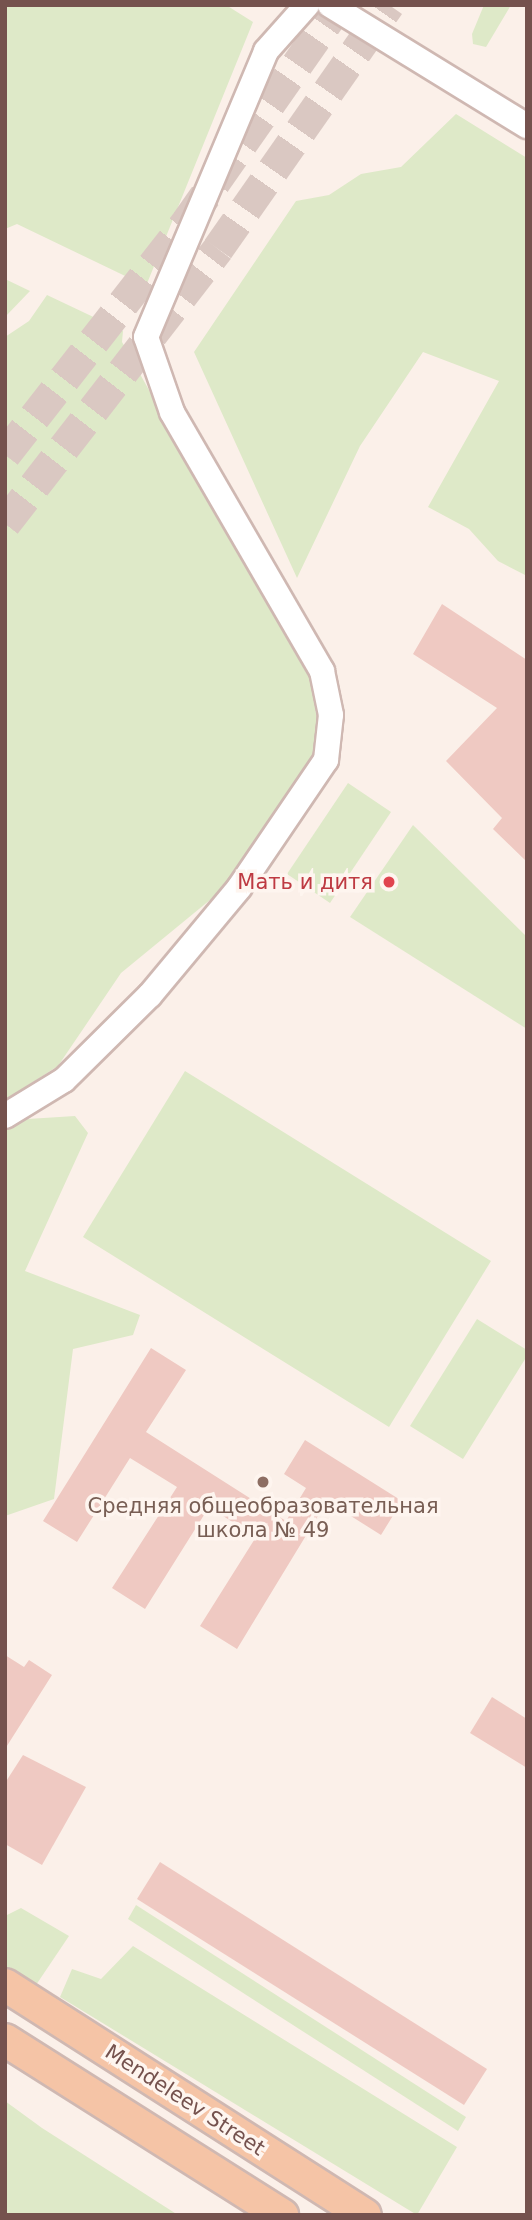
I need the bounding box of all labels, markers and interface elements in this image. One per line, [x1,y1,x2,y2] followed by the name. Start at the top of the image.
[237,869,373,895] place label: Мать и дитя
[379,872,399,892] marker: Мать и дитя
[255,1474,271,1490] marker: Средняя общеобразовательная школа № 49
[87,1493,439,1543] place label: Средняя общеобразовательная школа № 49
[100,2039,270,2161] street label: Mendeleev Street

